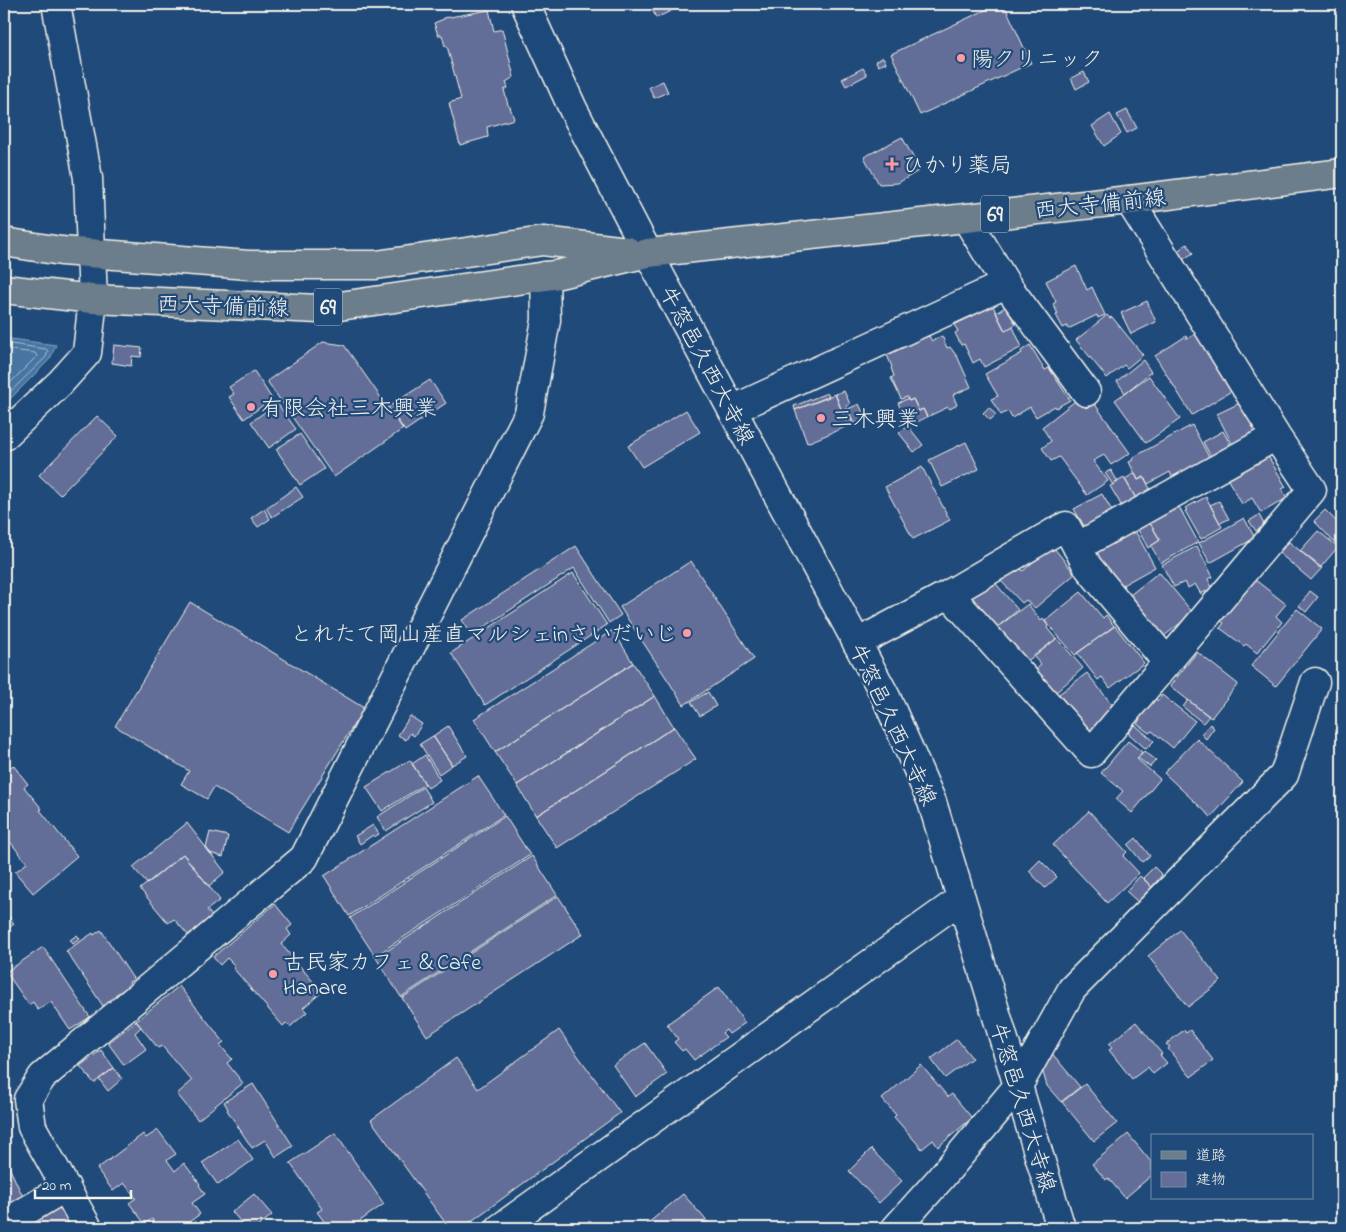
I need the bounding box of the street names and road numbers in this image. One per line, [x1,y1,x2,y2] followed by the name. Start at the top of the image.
[1033,183,1168,229] street label: 西大寺備前線
[981,195,1009,232] road number: 69
[650,281,761,452] street label: 牛窓邑久西大寺線
[314,288,342,326] road number: 69
[156,290,289,326] street label: 西大寺備前線
[840,639,943,812] street label: 牛窓邑久西大寺線
[980,1019,1062,1197] street label: 牛窓邑久西大寺線

